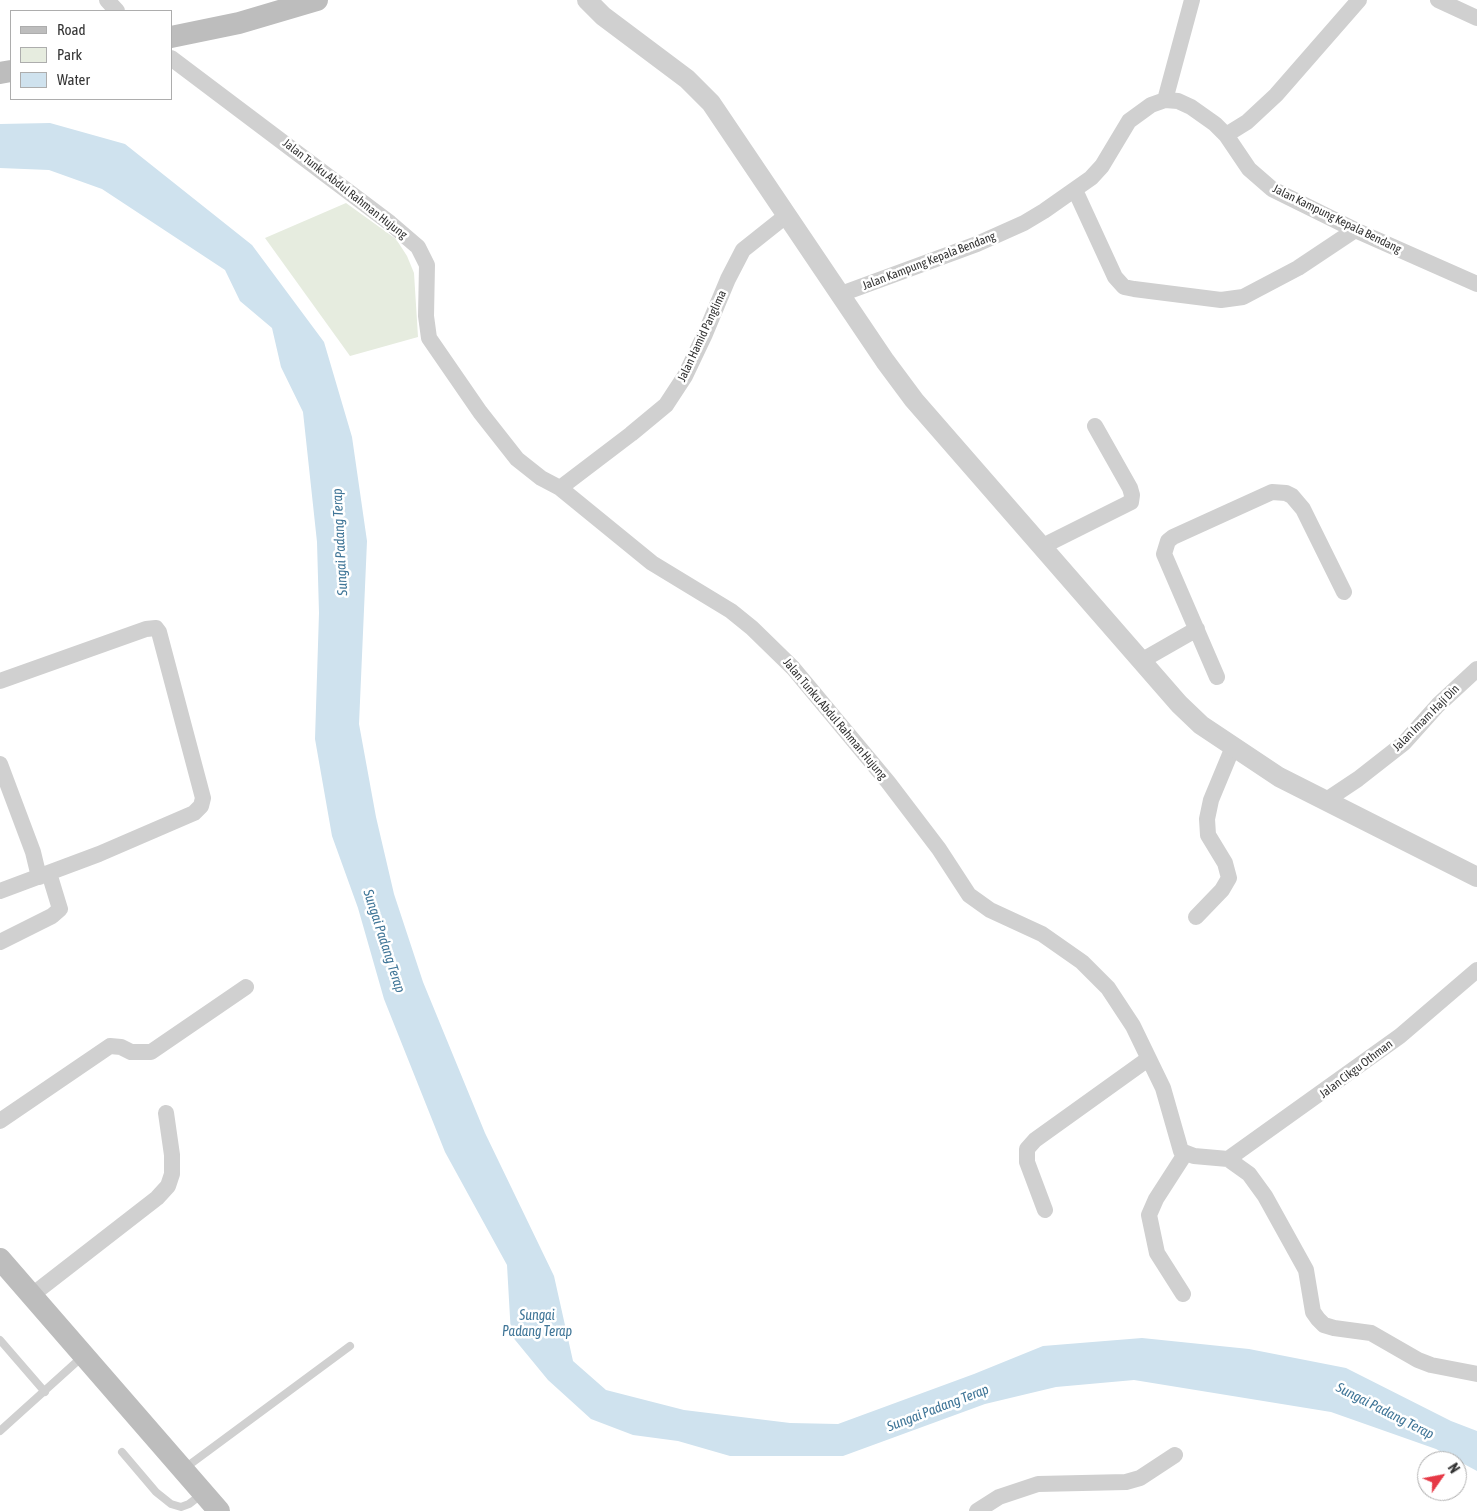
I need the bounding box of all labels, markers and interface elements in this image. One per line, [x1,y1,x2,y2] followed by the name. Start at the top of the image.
[10,10,172,100] legend
[57,21,86,38] text: Road
[57,46,82,63] text: Park
[57,71,90,88] text: Water
[280,136,410,242] street label: Jalan Tunku Abdul Rahman Hujung
[1270,181,1404,257] street label: Jalan Kampung Kepala Bendang
[860,229,998,293] street label: Jalan Kampung Kepala Bendang
[674,288,730,384] street label: Jalan Hamid Panglima
[329,488,351,596] water label: Sungai Padang Terap
[780,655,890,783] street label: Jalan Tunku Abdul Rahman Hujung
[1390,682,1462,754] street label: Jalan Imam Haji Din
[359,887,409,995] water label: Sungai Padang Terap
[1317,1037,1395,1101] street label: Jalan Cikgu Othman
[502,1308,572,1340] water label: Sungai Padang Terap
[1333,1379,1437,1443] water label: Sungai Padang Terap
[885,1381,991,1435] water label: Sungai Padang Terap
[1417,1451,1467,1501] north arrow
[1445,1461,1463,1476] text: N

